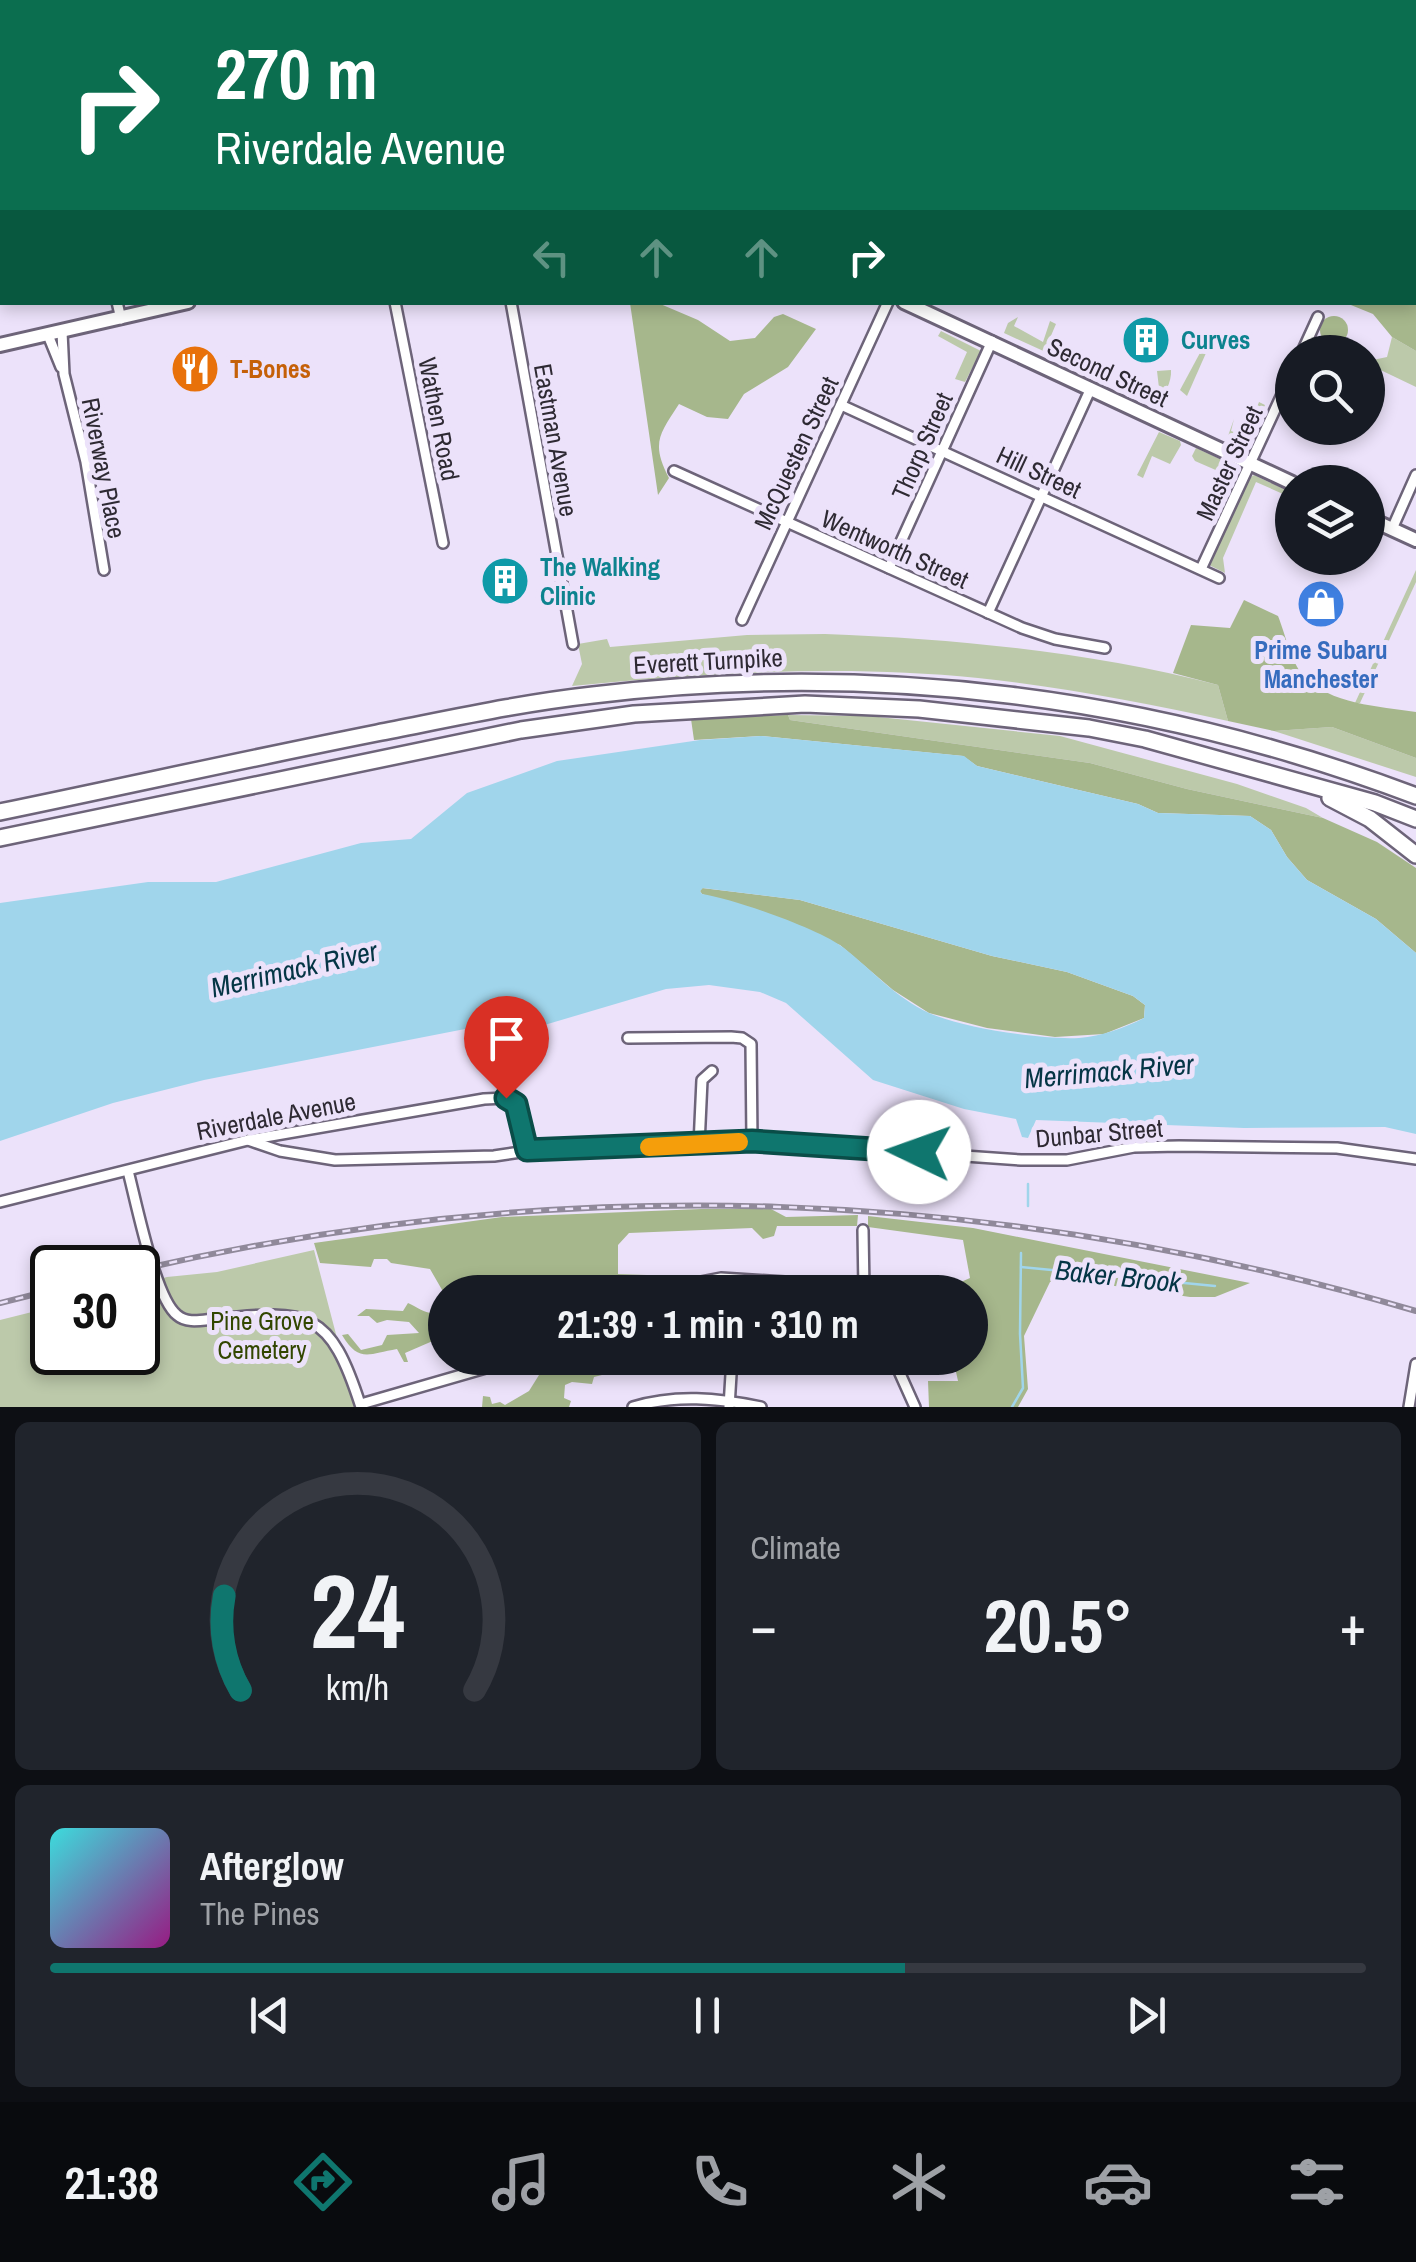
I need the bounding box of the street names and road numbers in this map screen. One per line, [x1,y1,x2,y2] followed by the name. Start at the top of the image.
[1042,329,1174,415] street label: Second Street
[410,355,468,483] street label: Wathen Road
[526,361,586,519] street label: Eastman Avenue
[746,371,846,535] street label: McQuesten Street
[883,387,961,505] street label: Thorp Street
[74,395,134,541] street label: Riverway Place
[1188,400,1271,526] street label: Master Street
[991,438,1087,507] street label: Hill Street
[816,501,974,597] street label: Wentworth Street
[632,640,784,682] street label: Everett Turnpike
[193,1084,359,1148] street label: Riverdale Avenue
[1034,1110,1164,1155] street label: Dunbar Street

